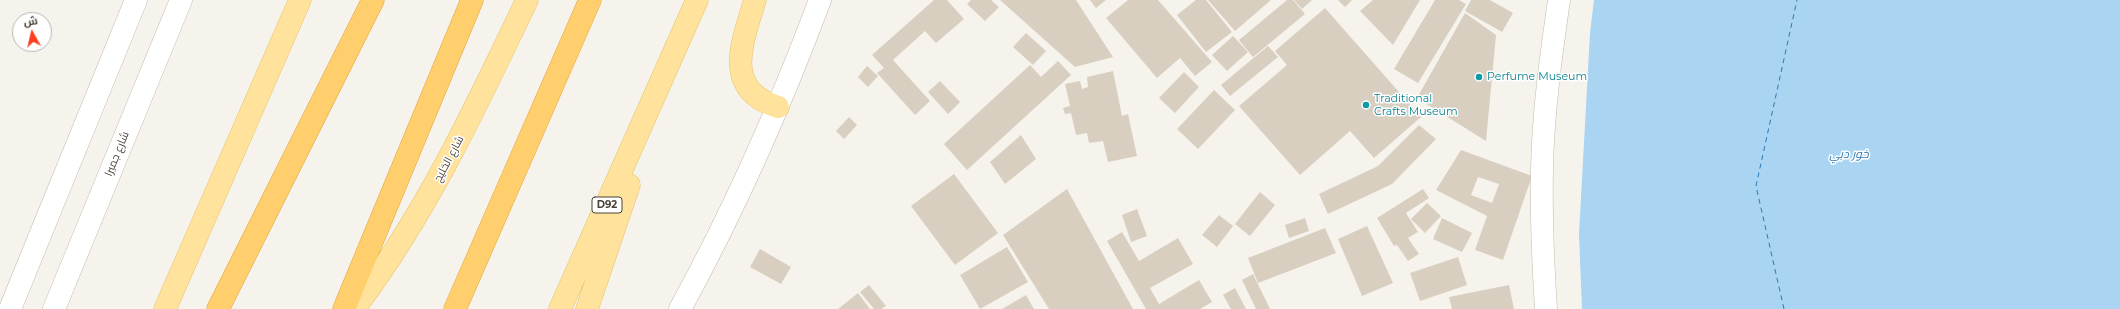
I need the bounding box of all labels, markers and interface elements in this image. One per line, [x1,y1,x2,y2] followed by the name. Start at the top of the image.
[12,12,52,52] north arrow
[23,13,38,29] text: ش
[1487,70,1587,84] place label: Perfume Museum
[1474,72,1484,82] marker: Perfume Museum
[1374,92,1458,118] place label: Traditional Crafts Museum
[1361,100,1371,110] marker: Traditional Crafts Museum
[102,130,132,178] street label: شارع جميرا
[431,134,467,184] street label: شارع الخليج
[1829,147,1869,161] water label: خور دبي
[592,197,622,213] road number: D92

